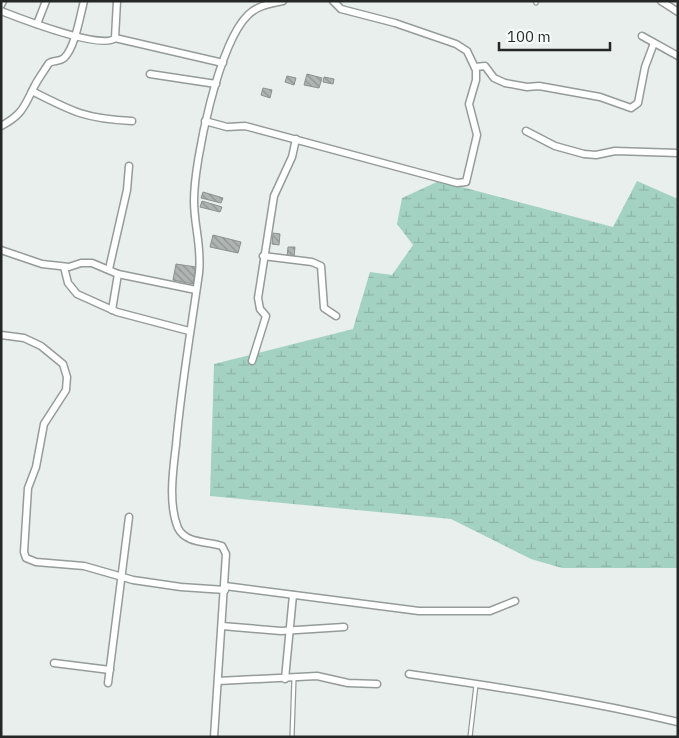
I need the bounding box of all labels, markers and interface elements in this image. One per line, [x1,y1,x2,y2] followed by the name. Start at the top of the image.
[499,20,610,52] scale bar
[507,27,551,46] text: 100 m

